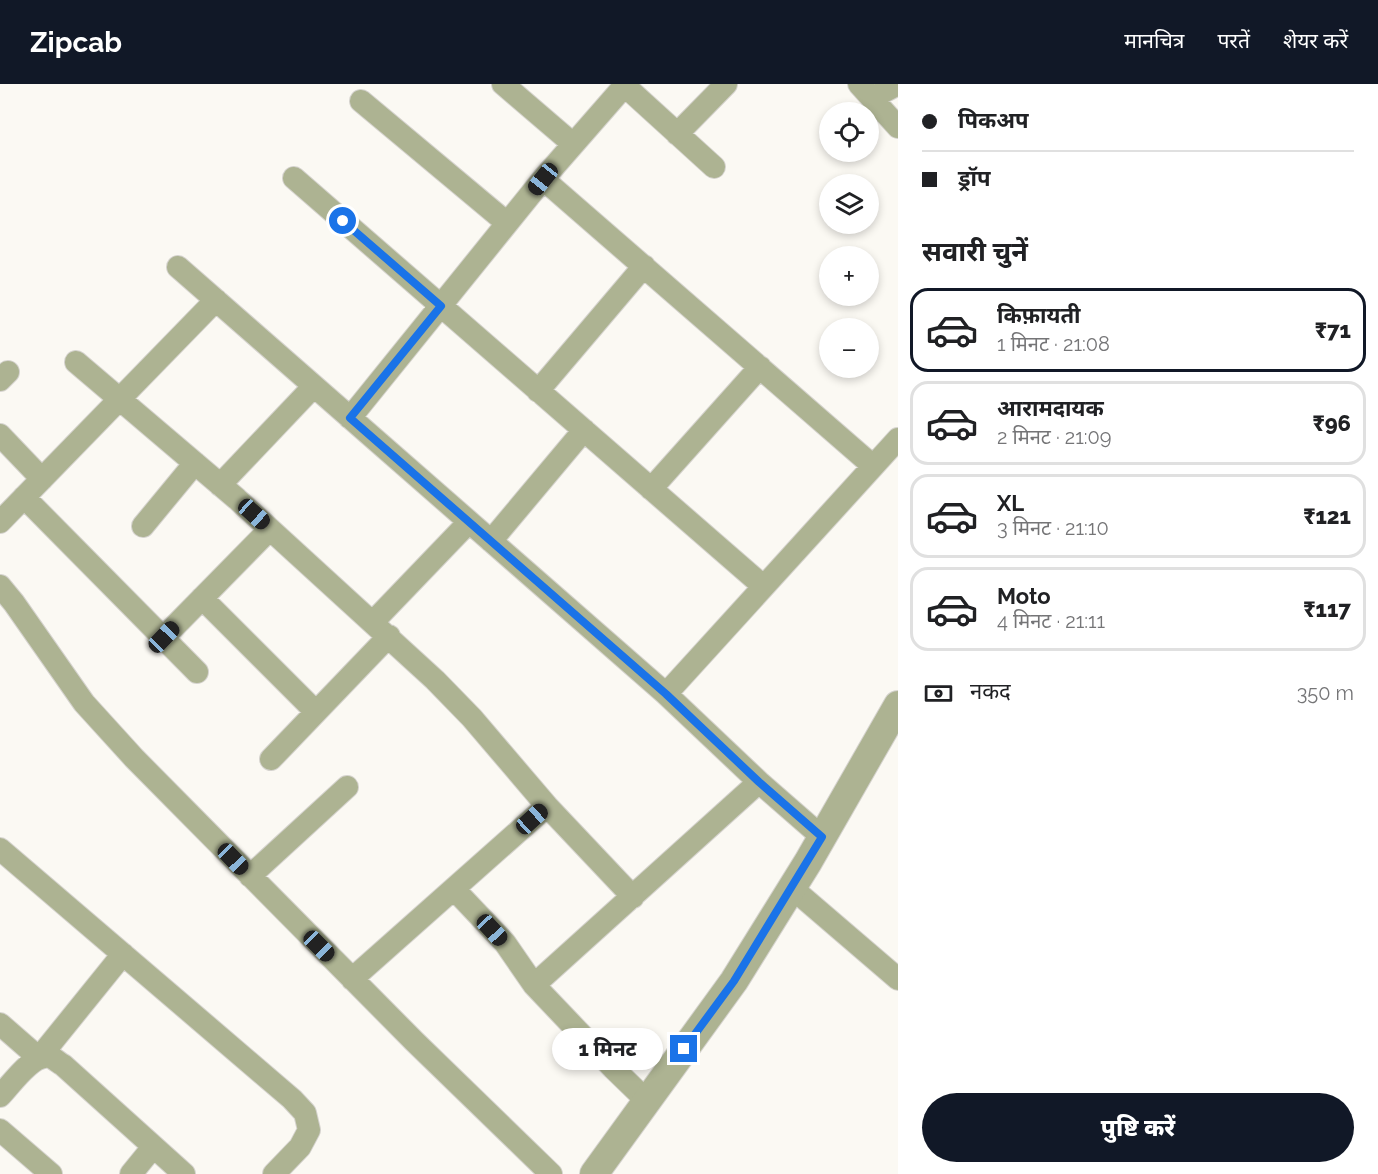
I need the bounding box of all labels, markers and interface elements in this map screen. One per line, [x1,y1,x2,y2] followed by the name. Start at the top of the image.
[30,26,122,59] text: Zipcab
[1124,28,1184,53] text: मानचित्र
[1217,28,1250,53] text: परतें
[1283,28,1348,53] text: शेयर करें
[819,102,879,378] map controls
[819,102,879,162] button: locate
[958,107,1029,133] text: पिकअप
[525,159,561,199] car
[958,165,991,191] text: ड्रॉप
[819,174,879,234] button: layers
[329,207,356,234] route start
[922,236,1028,267] text: सवारी चुनें
[819,246,879,306] button: +
[997,302,1081,328] text: किफ़ायती
[925,303,979,357] icon: car
[1315,317,1351,343] text: ₹71
[819,318,879,378] button: −
[997,332,1110,356] text: 1 मिनट · 21:08
[997,395,1104,421] text: आरामदायक
[925,396,979,450] icon: car
[1312,410,1351,436] text: ₹96
[997,425,1112,449] text: 2 मिनट · 21:09
[925,489,979,543] icon: car
[997,490,1024,516] text: XL
[235,495,273,533] car
[1303,503,1351,529] text: ₹121
[997,516,1109,540] text: 3 मिनट · 21:10
[925,582,979,636] icon: car
[997,583,1051,609] text: Moto
[1303,596,1351,622] text: ₹117
[997,609,1105,633] text: 4 मिनट · 21:11
[145,618,183,656] car
[922,677,955,710] icon: cash
[970,678,1011,704] text: नकद
[1297,681,1354,705] text: 350 m
[513,800,551,838] car
[214,840,252,878] car
[473,911,511,949] car
[300,927,338,965] car
[552,1028,663,1070] callout: 1 मिनट
[670,1035,697,1062] route end
[578,1037,637,1061] text: 1 मिनट
[922,1093,1354,1162] button: पुष्टि करें

